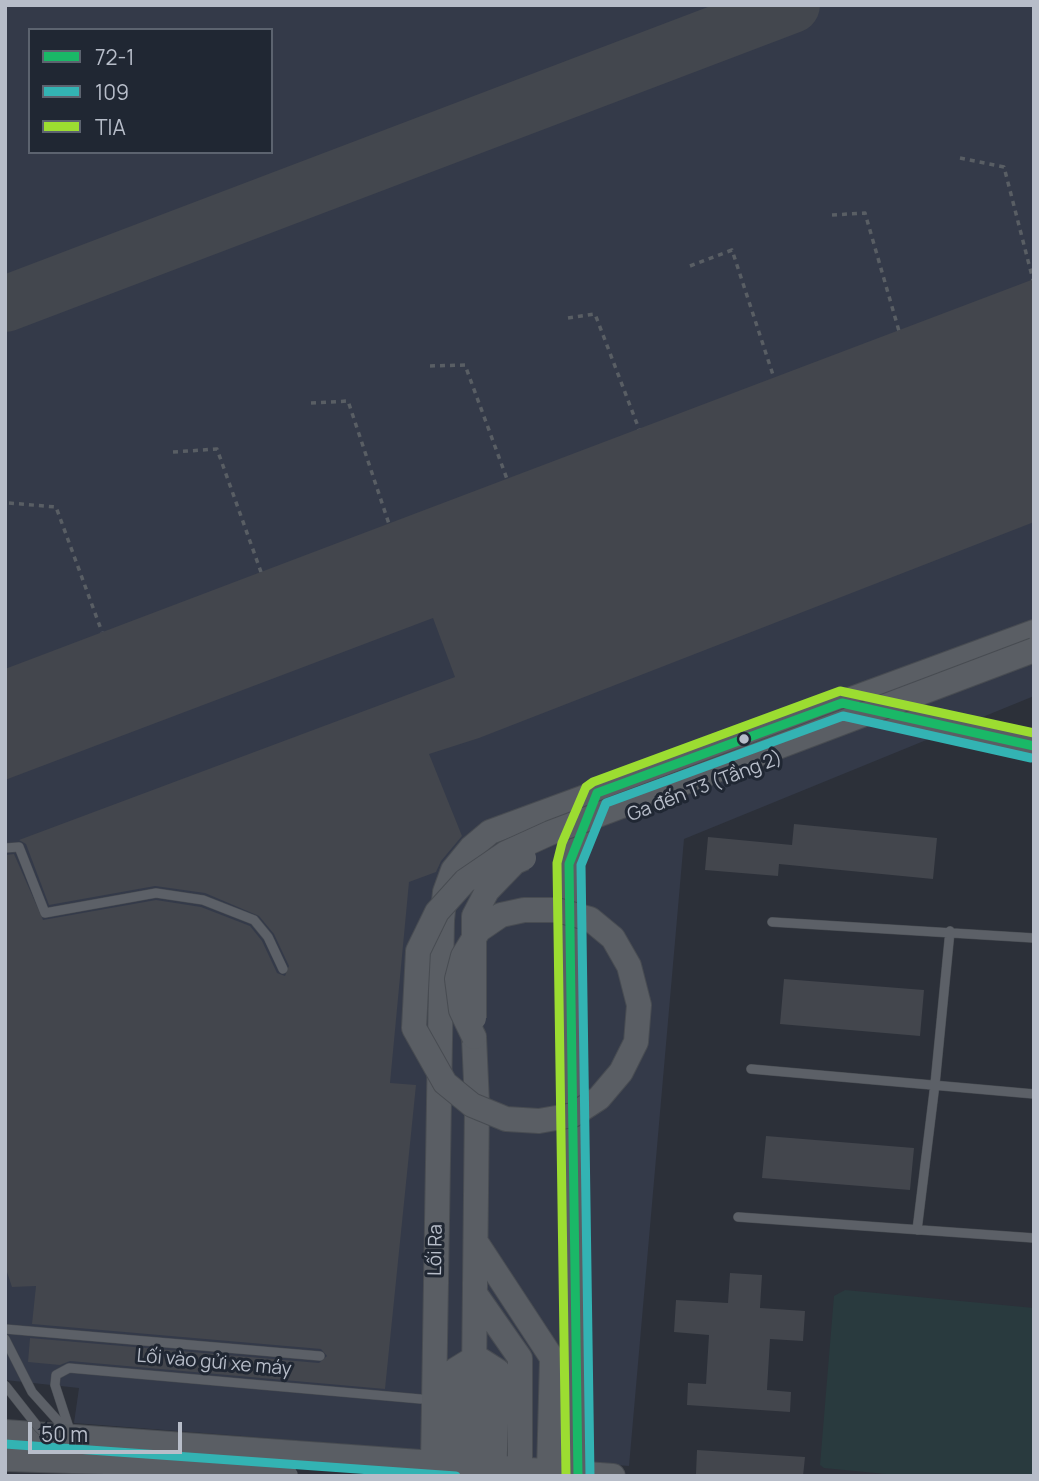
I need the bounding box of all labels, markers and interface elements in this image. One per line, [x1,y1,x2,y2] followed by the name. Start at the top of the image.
[28,28,273,154] legend
[95,43,135,71] text: 72-1
[95,78,129,106] text: 109
[95,113,126,141] text: TIA
[737,732,751,746] unlabelled marker
[624,747,786,827] street label: Ga đến T3 (Tầng 2)
[424,1224,448,1276] street label: Lối Ra
[136,1345,292,1381] street label: Lối vào gửi xe máy
[32,1408,186,1452] scale bar
[41,1420,88,1448] text: 50 m

